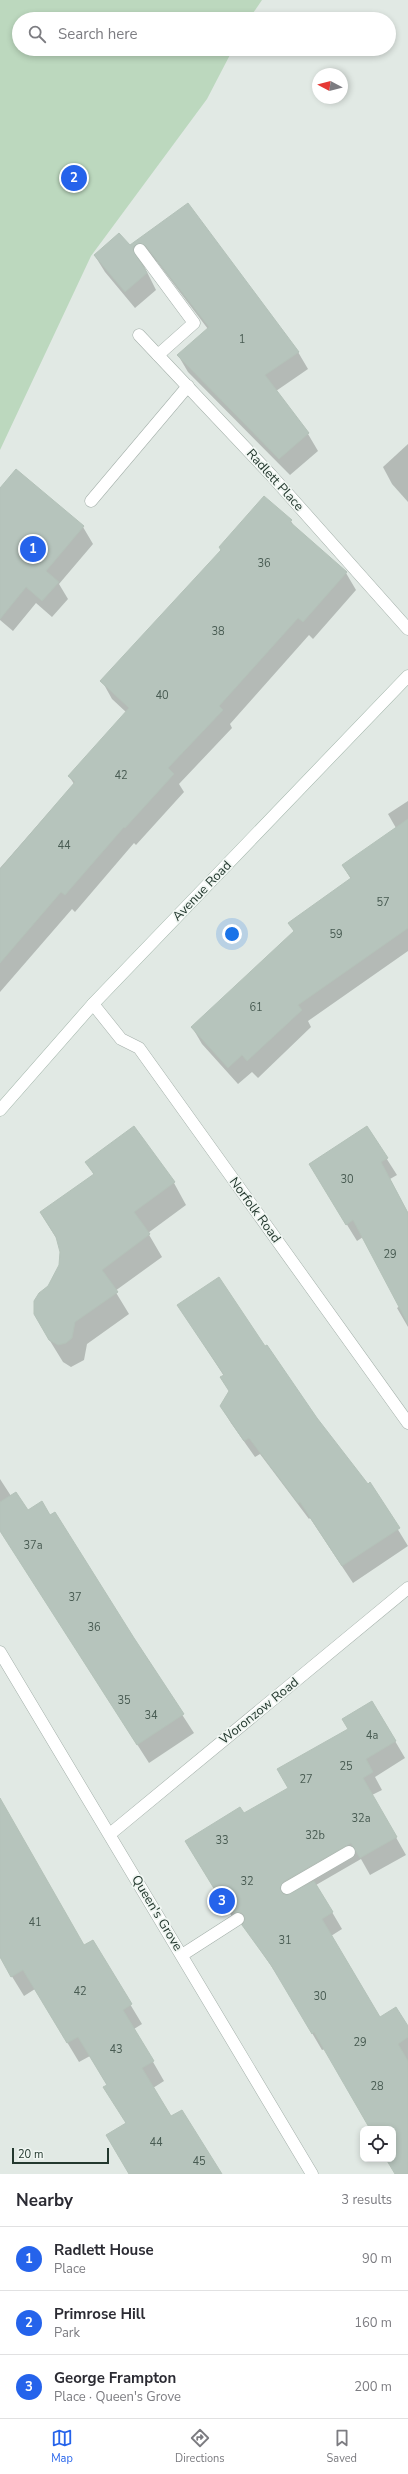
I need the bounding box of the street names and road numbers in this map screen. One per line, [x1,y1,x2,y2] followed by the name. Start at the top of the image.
[242,445,308,515] street label: Radlett Place
[168,857,236,925] street label: Avenue Road
[225,1173,285,1247] street label: Norfolk Road
[215,1673,303,1749] street label: Woronzow Road
[127,1872,187,1954] street label: Queen's Grove

